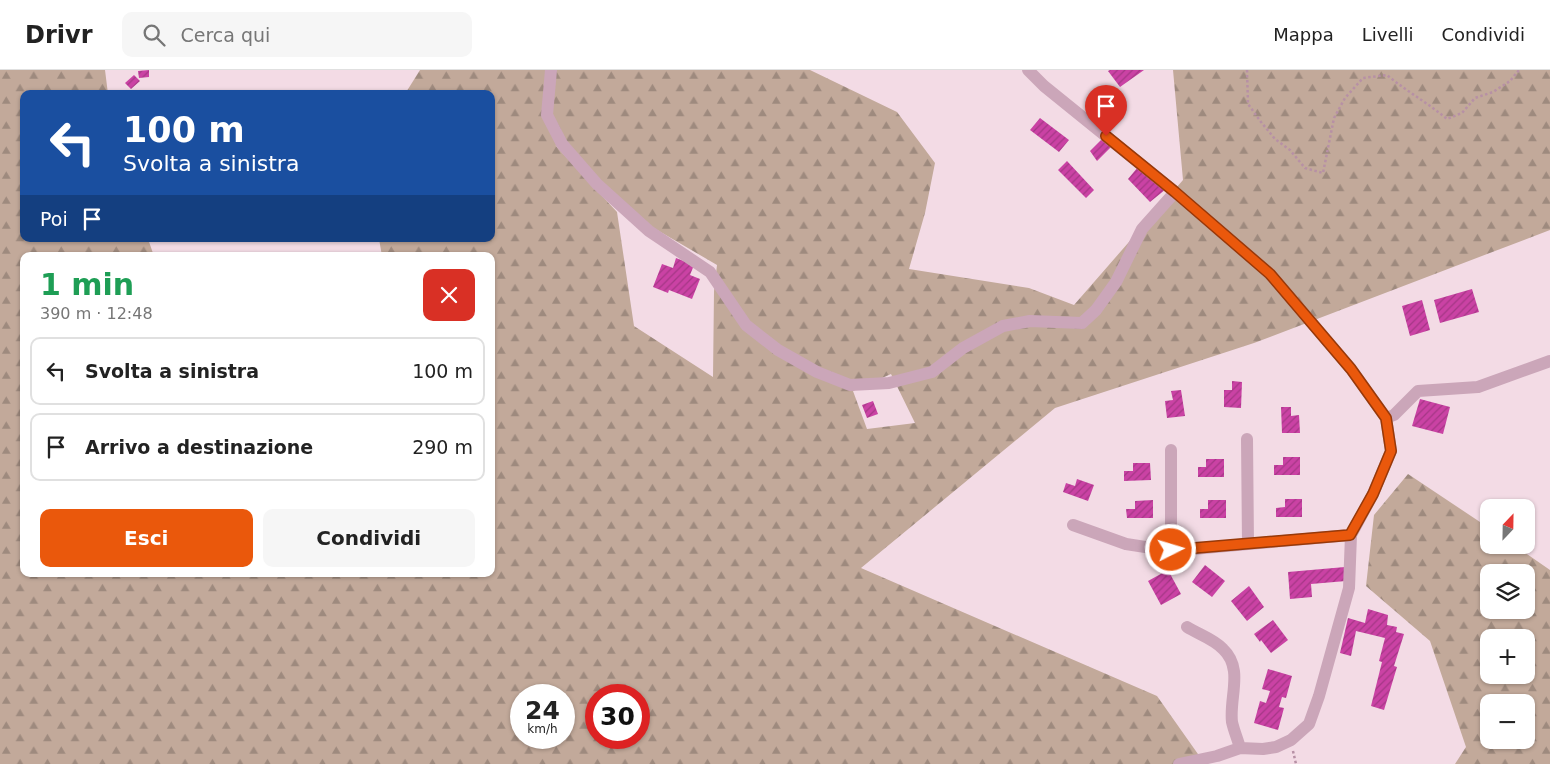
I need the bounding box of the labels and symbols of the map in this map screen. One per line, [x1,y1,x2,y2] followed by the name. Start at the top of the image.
[1085,85,1127,136] pin
[1480,499,1535,554] north arrow
[1144,523,1196,575] position arrow
[585,684,650,749] speed limit sign: 30

